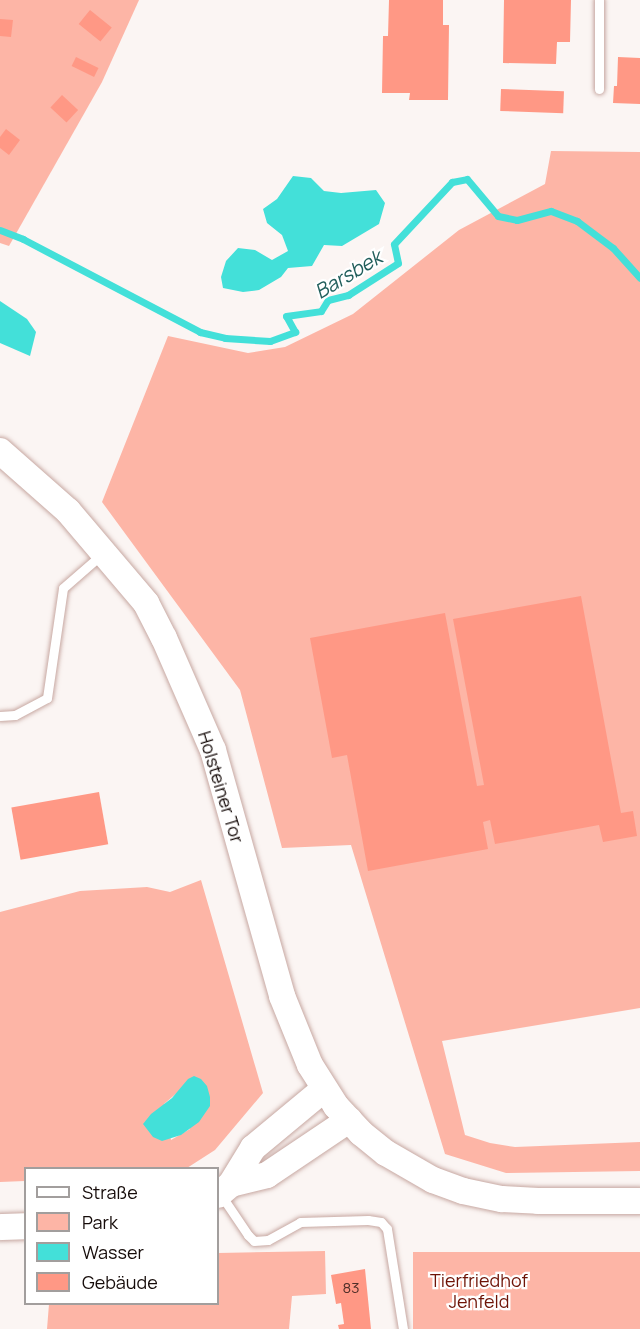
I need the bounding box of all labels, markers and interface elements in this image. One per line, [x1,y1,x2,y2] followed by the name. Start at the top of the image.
[310,245,386,303] water label: Barsbek
[194,728,248,846] street label: Holsteiner Tor
[24,1167,219,1305] legend
[82,1180,138,1204] text: Straße
[82,1210,118,1234] text: Park
[82,1240,144,1264] text: Wasser
[82,1270,158,1294] text: Gebäude
[430,1270,528,1312] park label: Tierfriedhof Jenfeld
[342,1279,360,1297] house number: 83

